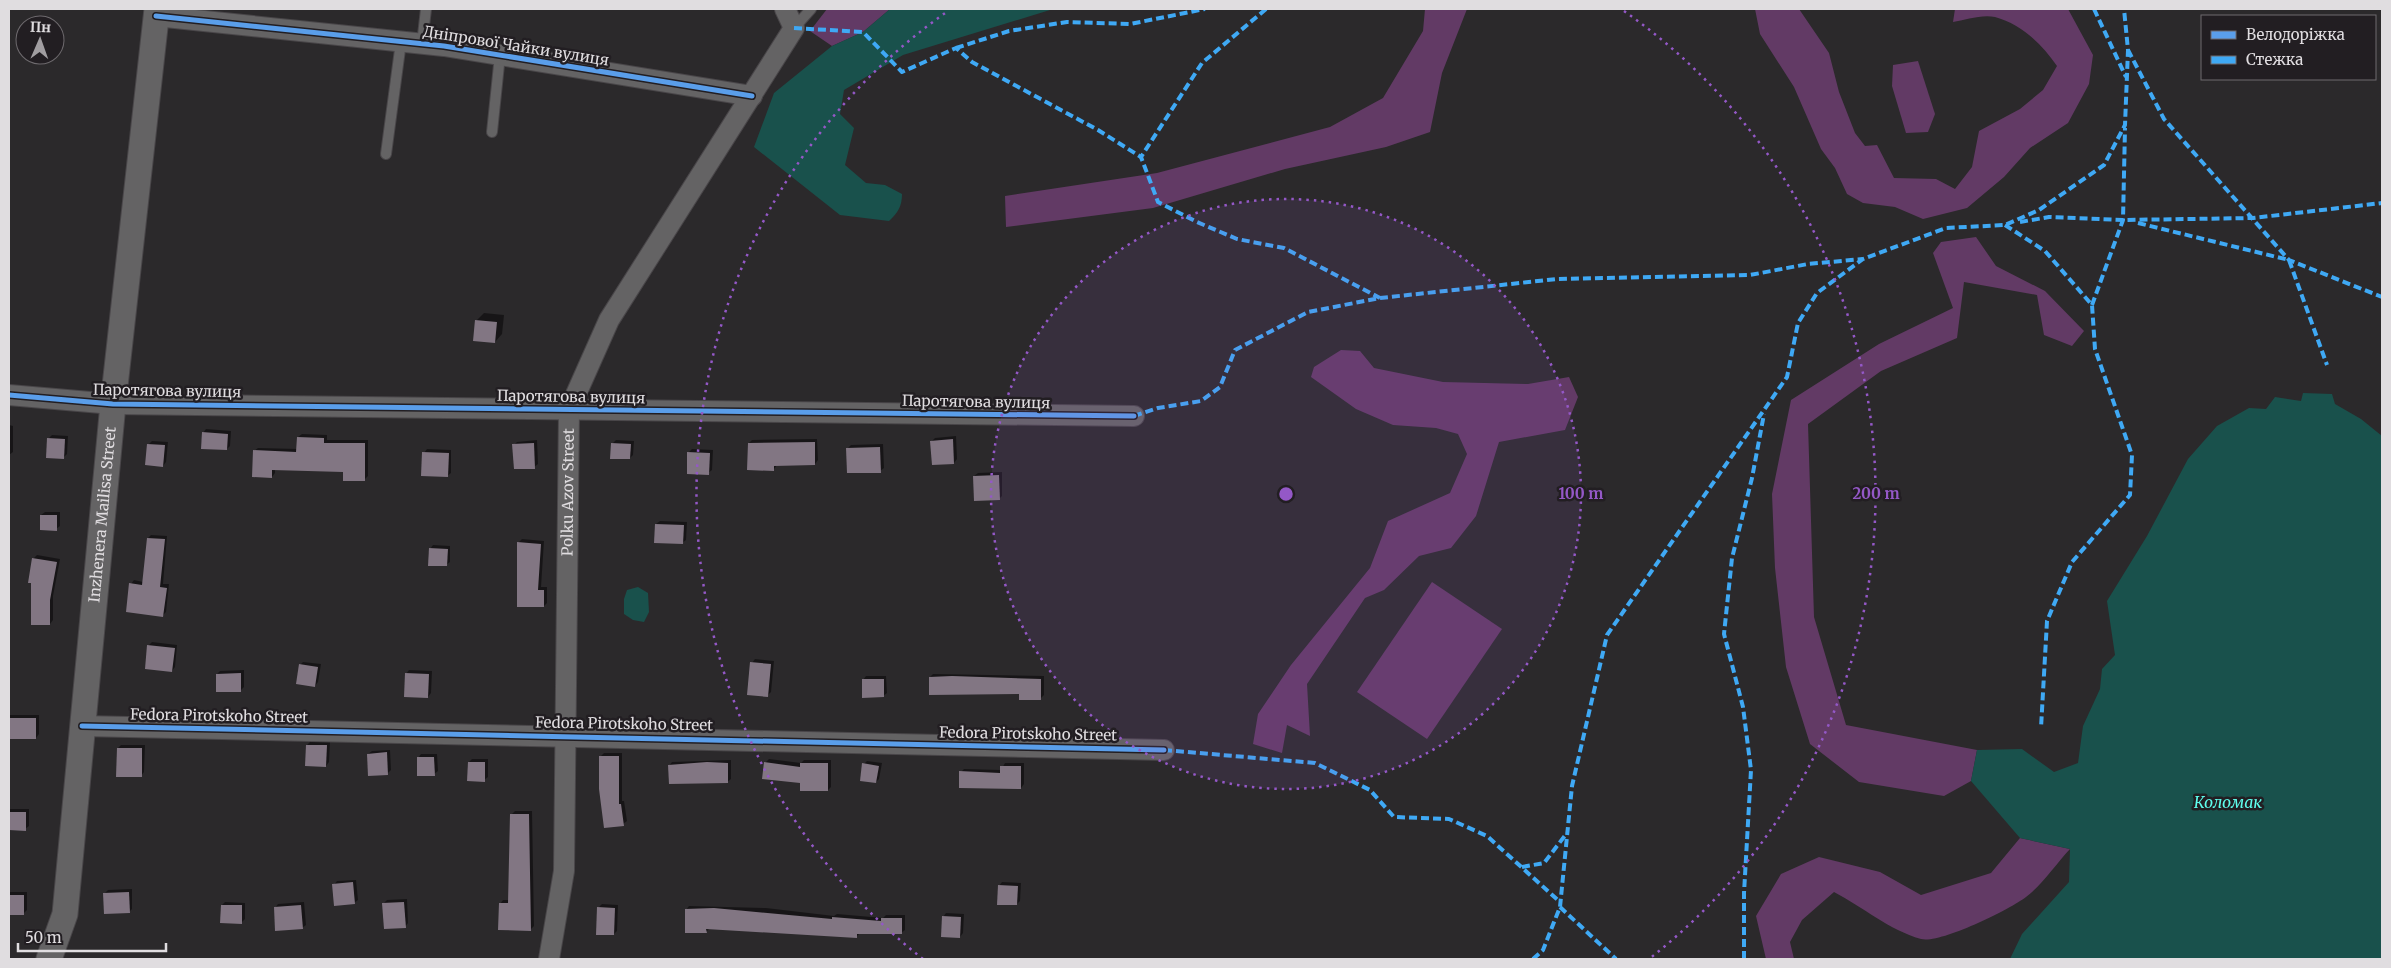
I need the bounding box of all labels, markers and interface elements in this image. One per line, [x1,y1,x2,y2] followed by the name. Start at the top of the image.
[15,15,65,65] north arrow
[2201,15,2376,80] legend
[30,18,51,36] text: Пн
[422,21,610,70] street label: Дніпрової Чайки вулиця
[2246,25,2345,44] text: Велодоріжка
[2246,50,2303,69] text: Стежка
[93,380,242,401] street label: Паротягова вулиця
[497,386,646,407] street label: Паротягова вулиця
[902,391,1051,412] street label: Паротягова вулиця
[84,426,120,603] street label: Inzhenera Mailisa Street
[557,428,578,556] street label: Polku Azov Street
[1559,484,1603,503] text: 100 m
[1852,484,1900,503] text: 200 m
[1277,485,1295,503] centre of rings
[130,704,308,727] street label: Fedora Pirotskoho Street
[535,712,713,735] street label: Fedora Pirotskoho Street
[939,722,1117,745] street label: Fedora Pirotskoho Street
[2194,792,2262,812] water label: Коломак
[18,920,165,952] scale bar
[25,928,62,947] text: 50 m

